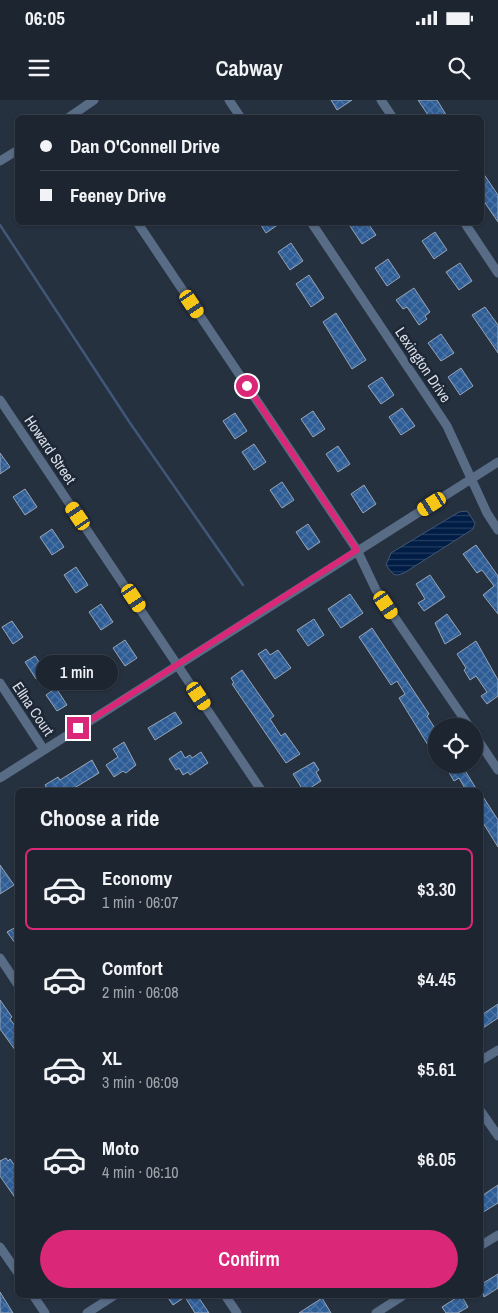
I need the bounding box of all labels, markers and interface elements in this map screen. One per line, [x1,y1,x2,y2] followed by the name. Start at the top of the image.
[25,5,65,31] text: 06:05
[215,53,283,83] text: Cabway
[25,54,53,82] icon: menu
[445,54,473,82] icon: search
[70,133,220,159] text: Dan O'Connell Drive
[70,182,166,208] text: Feeney Drive
[177,287,206,321] car
[390,323,456,407] street label: Lexington Drive
[236,375,258,397] route start
[20,411,81,489] street label: Howard Street
[415,490,448,518] car
[63,499,92,533] car
[119,581,148,615] car
[371,588,400,622] car
[37,656,119,690] callout: 1 min
[60,661,94,683] text: 1 min
[8,678,59,740] street label: Ellna Court
[184,679,213,713] car
[67,717,89,739] route end
[428,718,483,773] map controls
[428,718,483,773] button: locate
[40,803,159,833] text: Choose a ride
[102,865,172,891] text: Economy
[42,867,87,912] icon: car
[417,876,456,902] text: $3.30
[102,891,179,913] text: 1 min · 06:07
[102,955,163,981] text: Comfort
[42,957,87,1002] icon: car
[417,966,456,992] text: $4.45
[102,981,179,1003] text: 2 min · 06:08
[102,1045,122,1071] text: XL
[42,1047,87,1092] icon: car
[417,1056,456,1082] text: $5.61
[102,1071,179,1093] text: 3 min · 06:09
[102,1135,139,1161] text: Moto
[42,1137,87,1182] icon: car
[417,1146,456,1172] text: $6.05
[102,1161,179,1183] text: 4 min · 06:10
[40,1230,458,1288] button: Confirm

